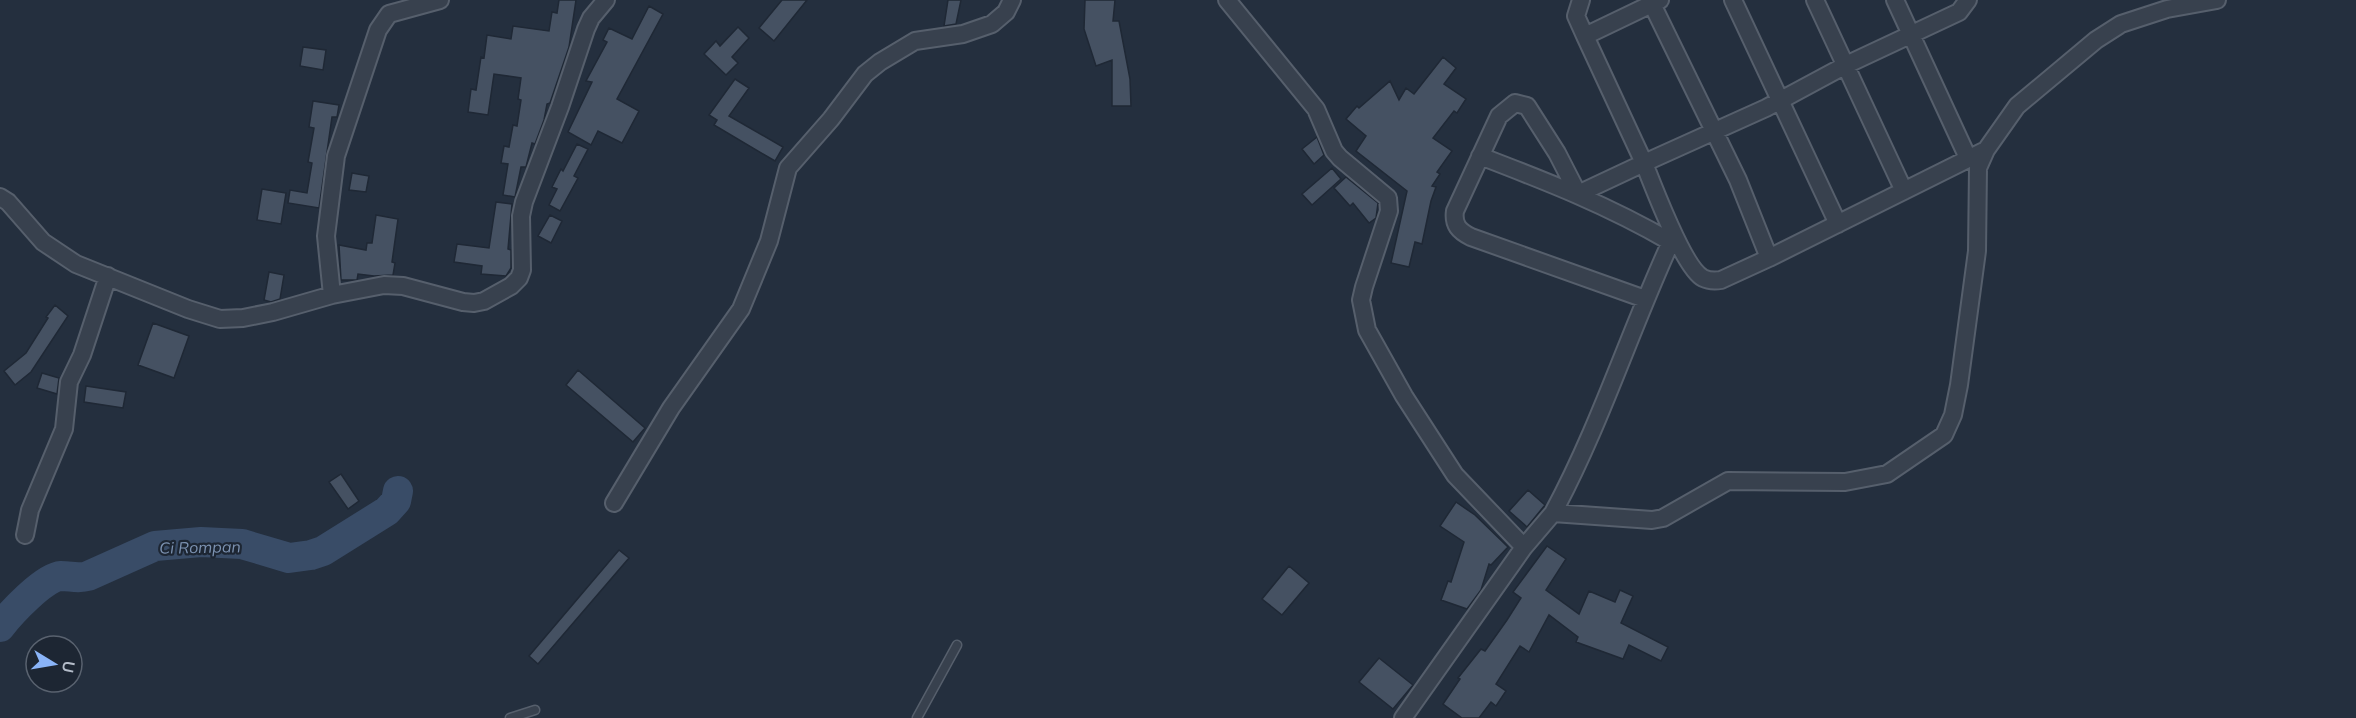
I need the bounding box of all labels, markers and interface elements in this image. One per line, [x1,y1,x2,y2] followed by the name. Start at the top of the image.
[159,536,241,558] water label: Ci Rompan
[24,634,84,694] north arrow
[58,659,80,675] text: U

